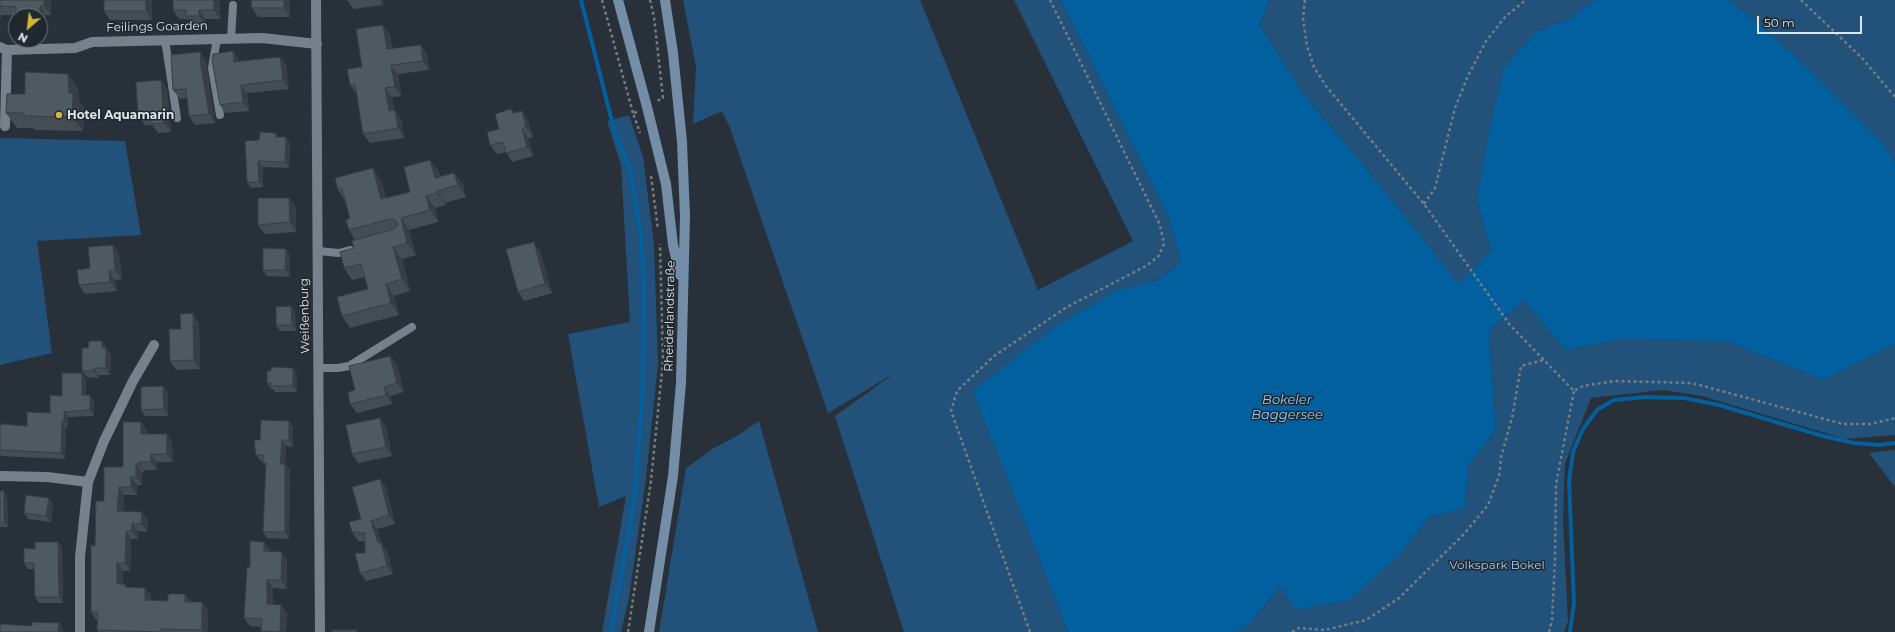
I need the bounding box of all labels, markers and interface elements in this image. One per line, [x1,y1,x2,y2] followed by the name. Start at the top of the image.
[8,8,48,48] north arrow
[1759,8,1864,34] scale bar
[1764,15,1795,30] text: 50 m
[106,19,208,35] street label: Feilings Goarden
[16,29,30,46] text: N
[67,108,174,122] place label: Hotel Aquamarin
[54,110,64,120] marker: Hotel Aquamarin
[662,260,678,372] street label: Rheiderlandstraße
[297,278,313,354] street label: Weißenburg
[1251,392,1323,423] water label: Bokeler Baggersee
[1449,558,1545,572] park label: Volkspark Bokel

